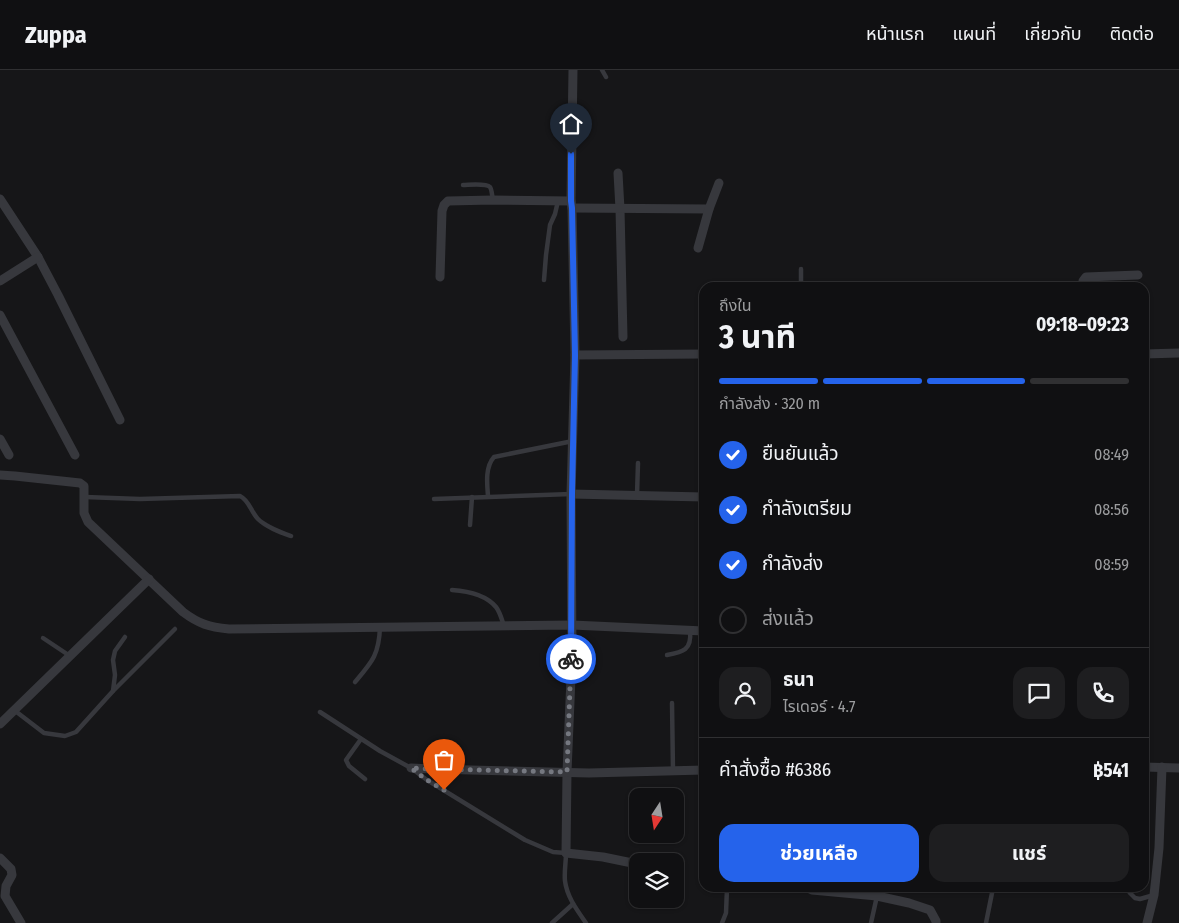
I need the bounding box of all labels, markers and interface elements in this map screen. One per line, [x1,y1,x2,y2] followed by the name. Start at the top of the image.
[25,21,87,49] text: Zuppa
[866,23,924,45] text: หน้าแรก
[952,23,996,45] text: แผนที่
[1024,23,1082,45] text: เกี่ยวกับ
[1110,23,1154,45] text: ติดต่อ
[550,103,592,154] pin
[557,110,585,138] icon: home
[719,296,752,315] text: ถึงใน
[1036,313,1129,336] text: 09:18–09:23
[719,318,796,356] text: 3 นาที
[719,394,820,413] text: กำลังส่ง · 320 m
[719,441,747,469] icon: check
[762,442,839,465] text: ยืนยันแล้ว
[1094,445,1129,464] text: 08:49
[719,496,747,524] icon: check
[762,497,852,520] text: กำลังเตรียม
[1094,500,1129,519] text: 08:56
[719,551,747,579] icon: check
[762,552,823,575] text: กำลังส่ง
[1094,555,1129,574] text: 08:59
[762,607,814,630] text: ส่งแล้ว
[546,634,596,684] courier
[557,645,585,673] icon: bike
[719,667,771,719] button: person
[1013,667,1065,719] button: chat
[1077,667,1129,719] button: phone
[783,668,814,691] text: ธนา
[783,697,855,716] text: ไรเดอร์ · 4.7
[423,739,465,790] pin
[430,746,458,774] icon: bag
[719,758,831,781] text: คำสั่งซื้อ #6386
[1093,759,1129,782] text: ฿541
[629,788,684,842] north arrow
[629,788,684,908] map controls
[719,824,919,882] button: ช่วยเหลือ
[929,824,1129,882] button: แชร์
[629,853,684,908] button: layers

